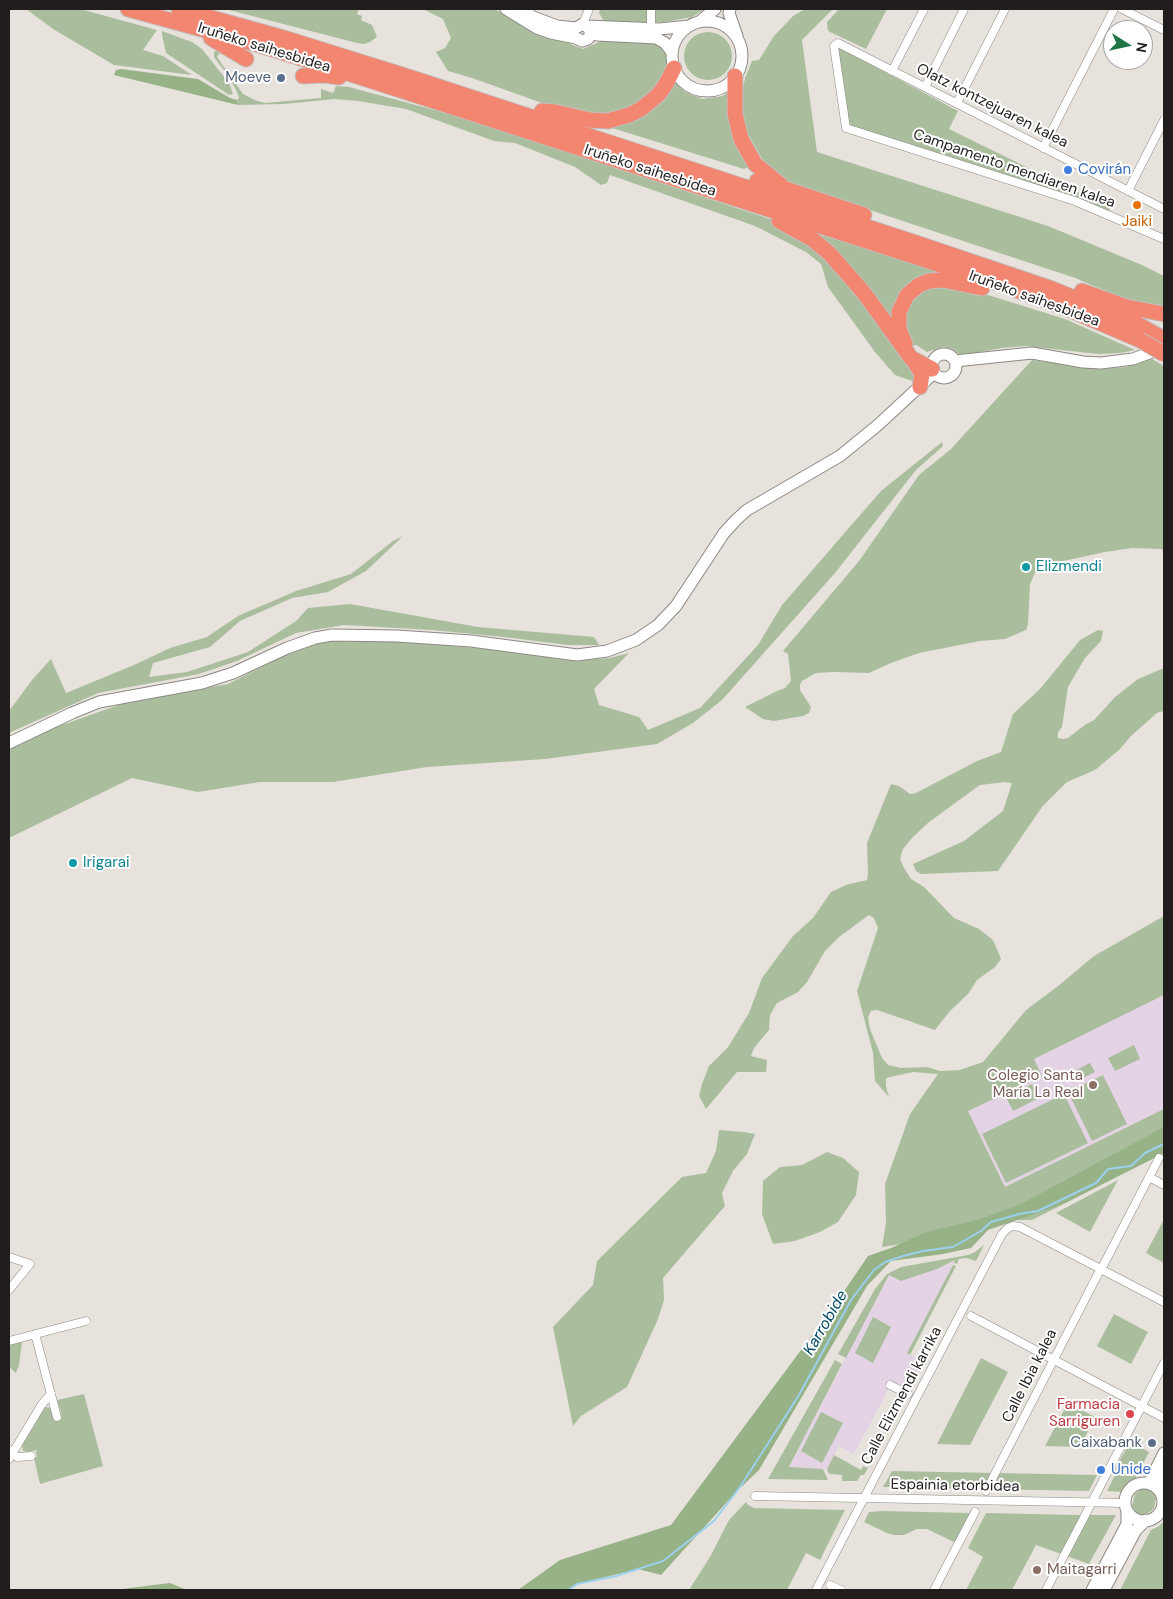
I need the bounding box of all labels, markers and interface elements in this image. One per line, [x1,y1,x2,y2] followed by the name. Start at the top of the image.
[196,19,332,77] street label: Iruñeko saihesbidea
[1103,20,1153,70] north arrow
[1132,41,1152,54] text: N
[913,60,1071,152] street label: Olatz kontzejuaren kalea
[225,69,271,87] place label: Moeve
[275,72,287,84] marker: Moeve
[911,126,1117,212] street label: Campamento mendiaren kalea
[582,141,718,201] street label: Iruñeko saihesbidea
[1078,161,1131,179] place label: Covirán
[1062,164,1074,176] marker: Covirán
[1131,199,1143,211] marker: Jaiki
[1122,213,1152,231] place label: Jaiki
[966,267,1102,331] street label: Iruñeko saihesbidea
[1036,558,1102,576] place label: Elizmendi
[1020,561,1032,573] marker: Elizmendi
[83,854,129,872] place label: Irigarai
[67,857,79,869] marker: Irigarai
[987,1067,1083,1102] place label: Colegio Santa María La Real
[1087,1079,1099,1091] marker: Colegio Santa María La Real
[800,1287,852,1359] water label: Karrobide
[858,1324,946,1468] street label: Calle Elizmendi karrika
[999,1326,1061,1426] street label: Calle Ibia kalea
[1049,1396,1120,1431] place label: Farmacia Sarriguren
[1124,1408,1136,1420] marker: Farmacia Sarriguren
[1070,1434,1142,1452] place label: Caixabank
[1146,1437,1158,1449] marker: Caixabank
[1111,1461,1151,1479] place label: Unide
[1095,1464,1107,1476] marker: Unide
[890,1476,1020,1496] street label: Espainia etorbidea
[1047,1561,1117,1579] place label: Maitagarri
[1031,1564,1043,1576] marker: Maitagarri

